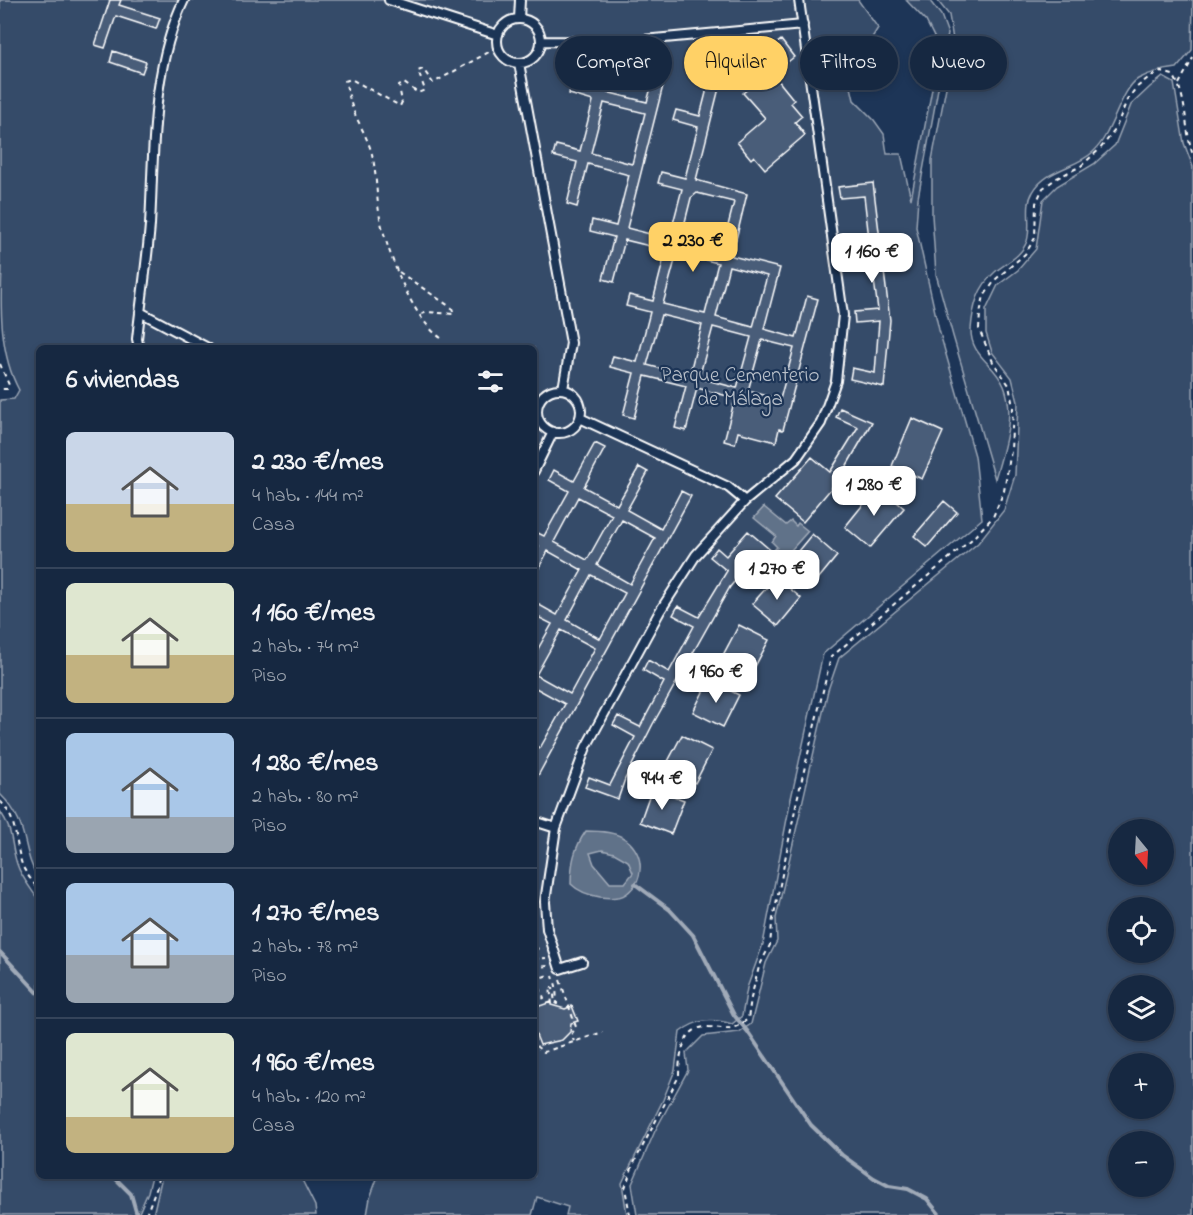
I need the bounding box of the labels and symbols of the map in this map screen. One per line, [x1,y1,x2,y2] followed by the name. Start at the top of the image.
[638,222,748,273] pin: 2 230 €
[817,233,927,284] pin: 1 160 €
[661,361,819,417] park label: Parque Cementerio de Málaga
[819,466,929,517] pin: 1 280 €
[722,550,832,601] pin: 1 270 €
[661,653,771,704] pin: 1 960 €
[620,760,704,811] pin: 944 €
[1108,819,1174,885] north arrow

